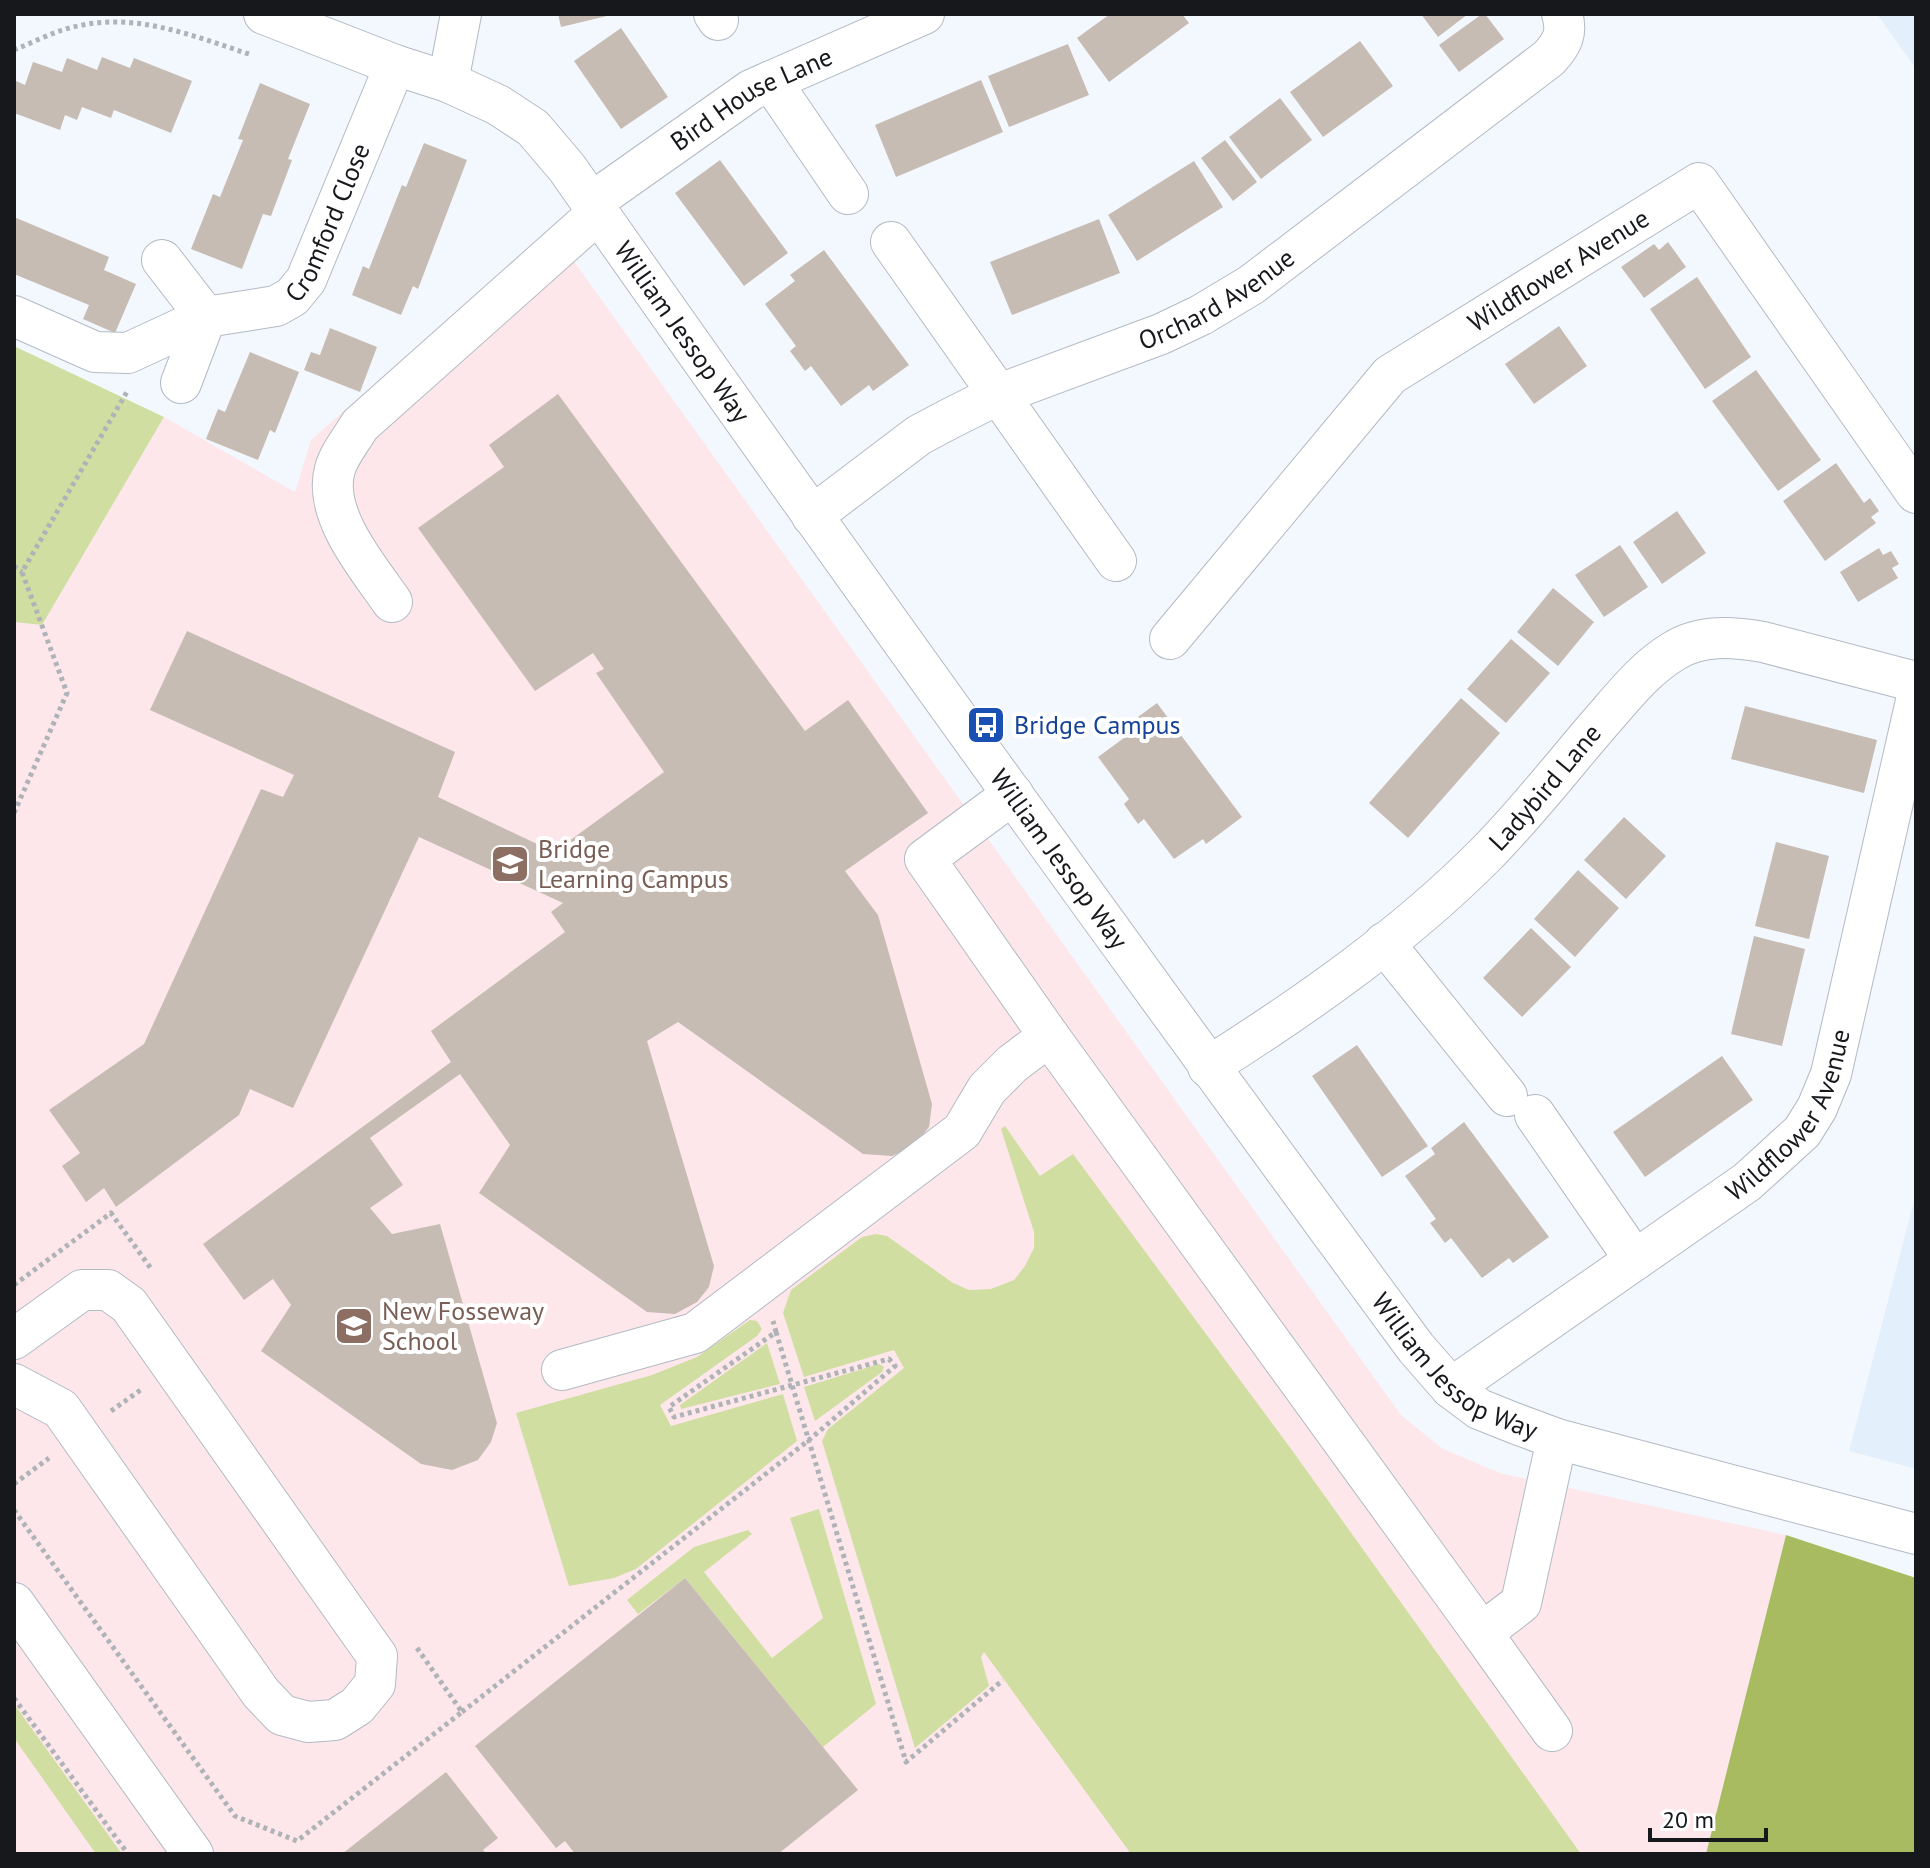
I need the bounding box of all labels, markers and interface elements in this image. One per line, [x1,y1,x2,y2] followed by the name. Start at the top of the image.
[664,39,837,158] street label: Bird House Lane
[278,138,377,309] street label: Cromford Close
[1462,201,1655,339] street label: Wildflower Avenue
[607,235,758,429] street label: William Jessop Way
[1134,241,1301,357] street label: Orchard Avenue
[965,704,1007,746] bus stop icon: Bridge Campus
[1014,708,1181,741] place label: Bridge Campus
[1481,717,1608,857] street label: Ladybird Lane
[983,762,1136,955] street label: William Jessop Way
[538,832,729,895] place label: Bridge Learning Campus
[489,843,531,885] school or university icon: Bridge Learning Campus
[1719,1026,1857,1208] street label: Wildflower Avenue
[1365,1286,1542,1446] street label: William Jessop Way
[382,1294,544,1357] place label: New Fosseway School
[333,1305,375,1347] school or university icon: New Fosseway School
[1650,1792,1766,1842] scale bar
[1662,1804,1714,1835] text: 20 m

